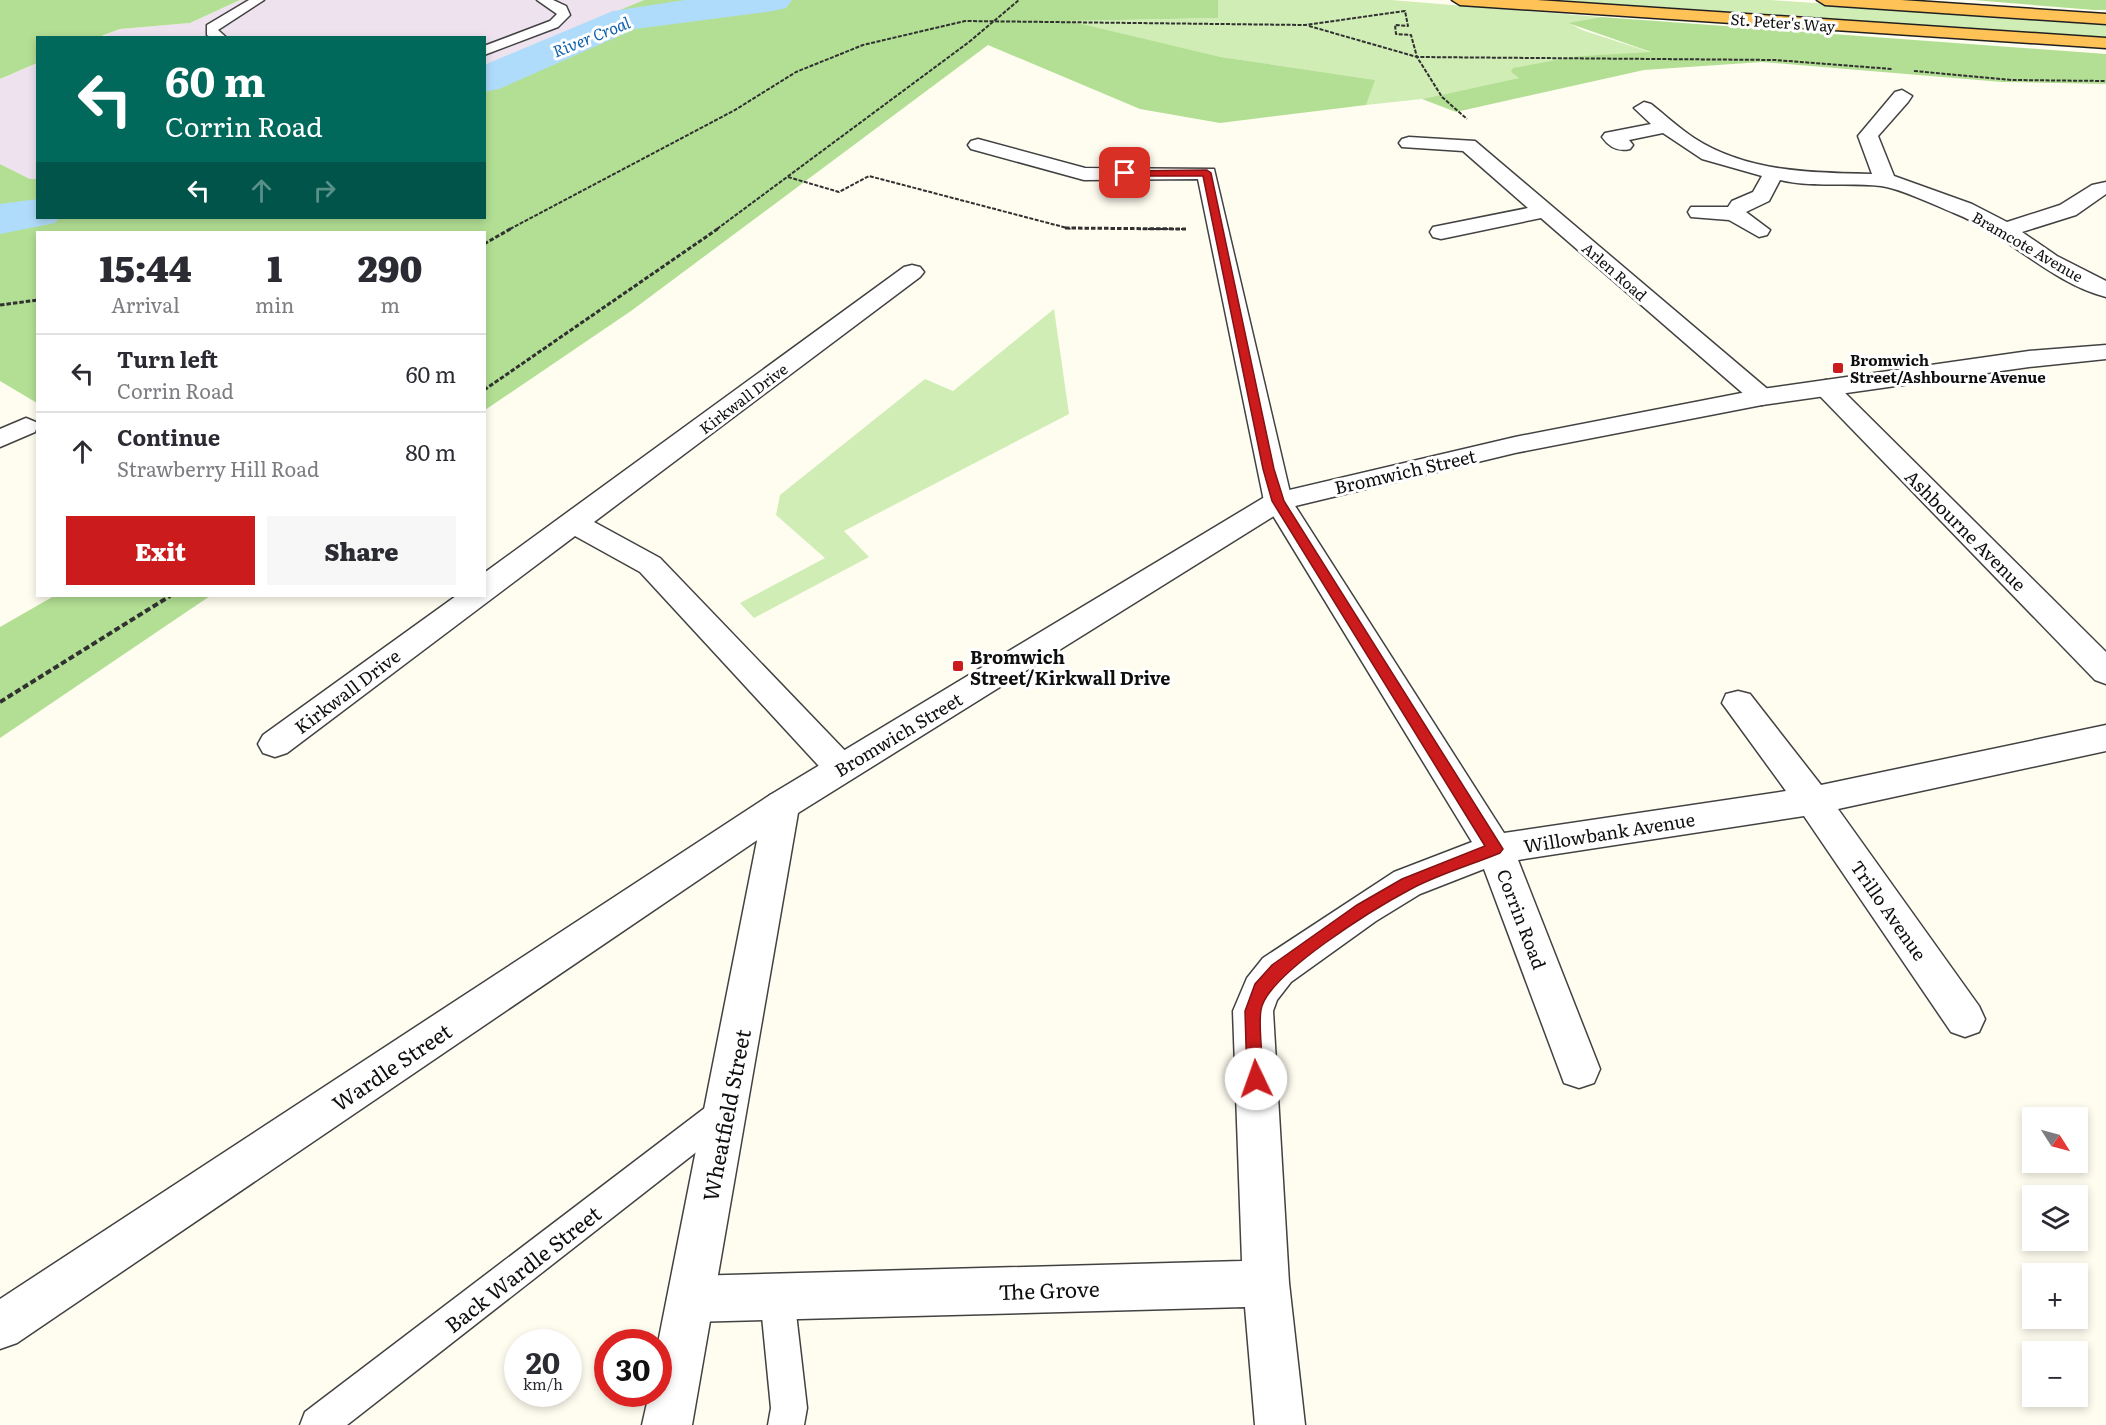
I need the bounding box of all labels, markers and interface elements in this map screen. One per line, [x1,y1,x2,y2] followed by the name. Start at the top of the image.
[1730,7,1837,37] street label: St. Peter's Way
[549,9,634,62] water label: River Croal
[165,48,266,110] text: 60 m
[66,60,144,138] icon: left
[165,105,323,145] text: Corrin Road
[1099,147,1150,198] pin
[1108,156,1141,189] icon: arrive
[182,174,215,207] icon: left
[245,174,278,207] icon: ahead
[308,174,341,207] icon: right
[1968,205,2088,287] street label: Bramcote Avenue
[1578,236,1652,306] street label: Arlen Road
[99,240,192,293] text: 15:44
[267,240,282,293] text: 1
[358,240,423,293] text: 290
[111,289,180,319] text: Arrival
[255,289,294,319] text: min
[380,289,400,319] text: m
[117,342,218,375] text: Turn left
[1850,348,2046,388] place label: Bromwich Street/Ashbourne Avenue
[66,357,99,390] icon: left
[406,357,456,390] text: 60 m
[694,357,792,439] street label: Kirkwall Drive
[1831,361,1845,375] marker: Bromwich Street/Ashbourne Avenue
[117,375,234,405] text: Corrin Road
[117,420,220,453] text: Continue
[66,435,99,468] icon: ahead
[405,435,456,468] text: 80 m
[1331,441,1479,500] street label: Bromwich Street
[117,453,319,483] text: Strawberry Hill Road
[1899,463,2033,597] street label: Ashbourne Avenue
[66,516,255,585] button: Exit
[267,516,456,585] button: Share
[288,642,406,740] street label: Kirkwall Drive
[970,643,1170,691] place label: Bromwich Street/Kirkwall Drive
[951,659,965,673] marker: Bromwich Street/Kirkwall Drive
[829,685,968,783] street label: Bromwich Street
[1521,805,1697,859] street label: Willowbank Avenue
[1845,855,1933,965] street label: Trillo Avenue
[1491,865,1553,973] street label: Corrin Road
[325,1014,457,1118] street label: Wardle Street
[693,1026,757,1204] street label: Wheatfield Street
[1224,1047,1288,1111] position arrow
[2022,1107,2088,1173] north arrow
[2022,1107,2088,1407] map controls
[2022,1185,2088,1251] button: layers
[437,1197,607,1339] street label: Back Wardle Street
[2022,1263,2088,1329] button: +
[998,1272,1100,1306] street label: The Grove
[594,1329,672,1407] speed limit sign: 30
[526,1339,560,1383] text: 20
[2022,1341,2088,1407] button: −
[523,1372,563,1395] text: km/h

